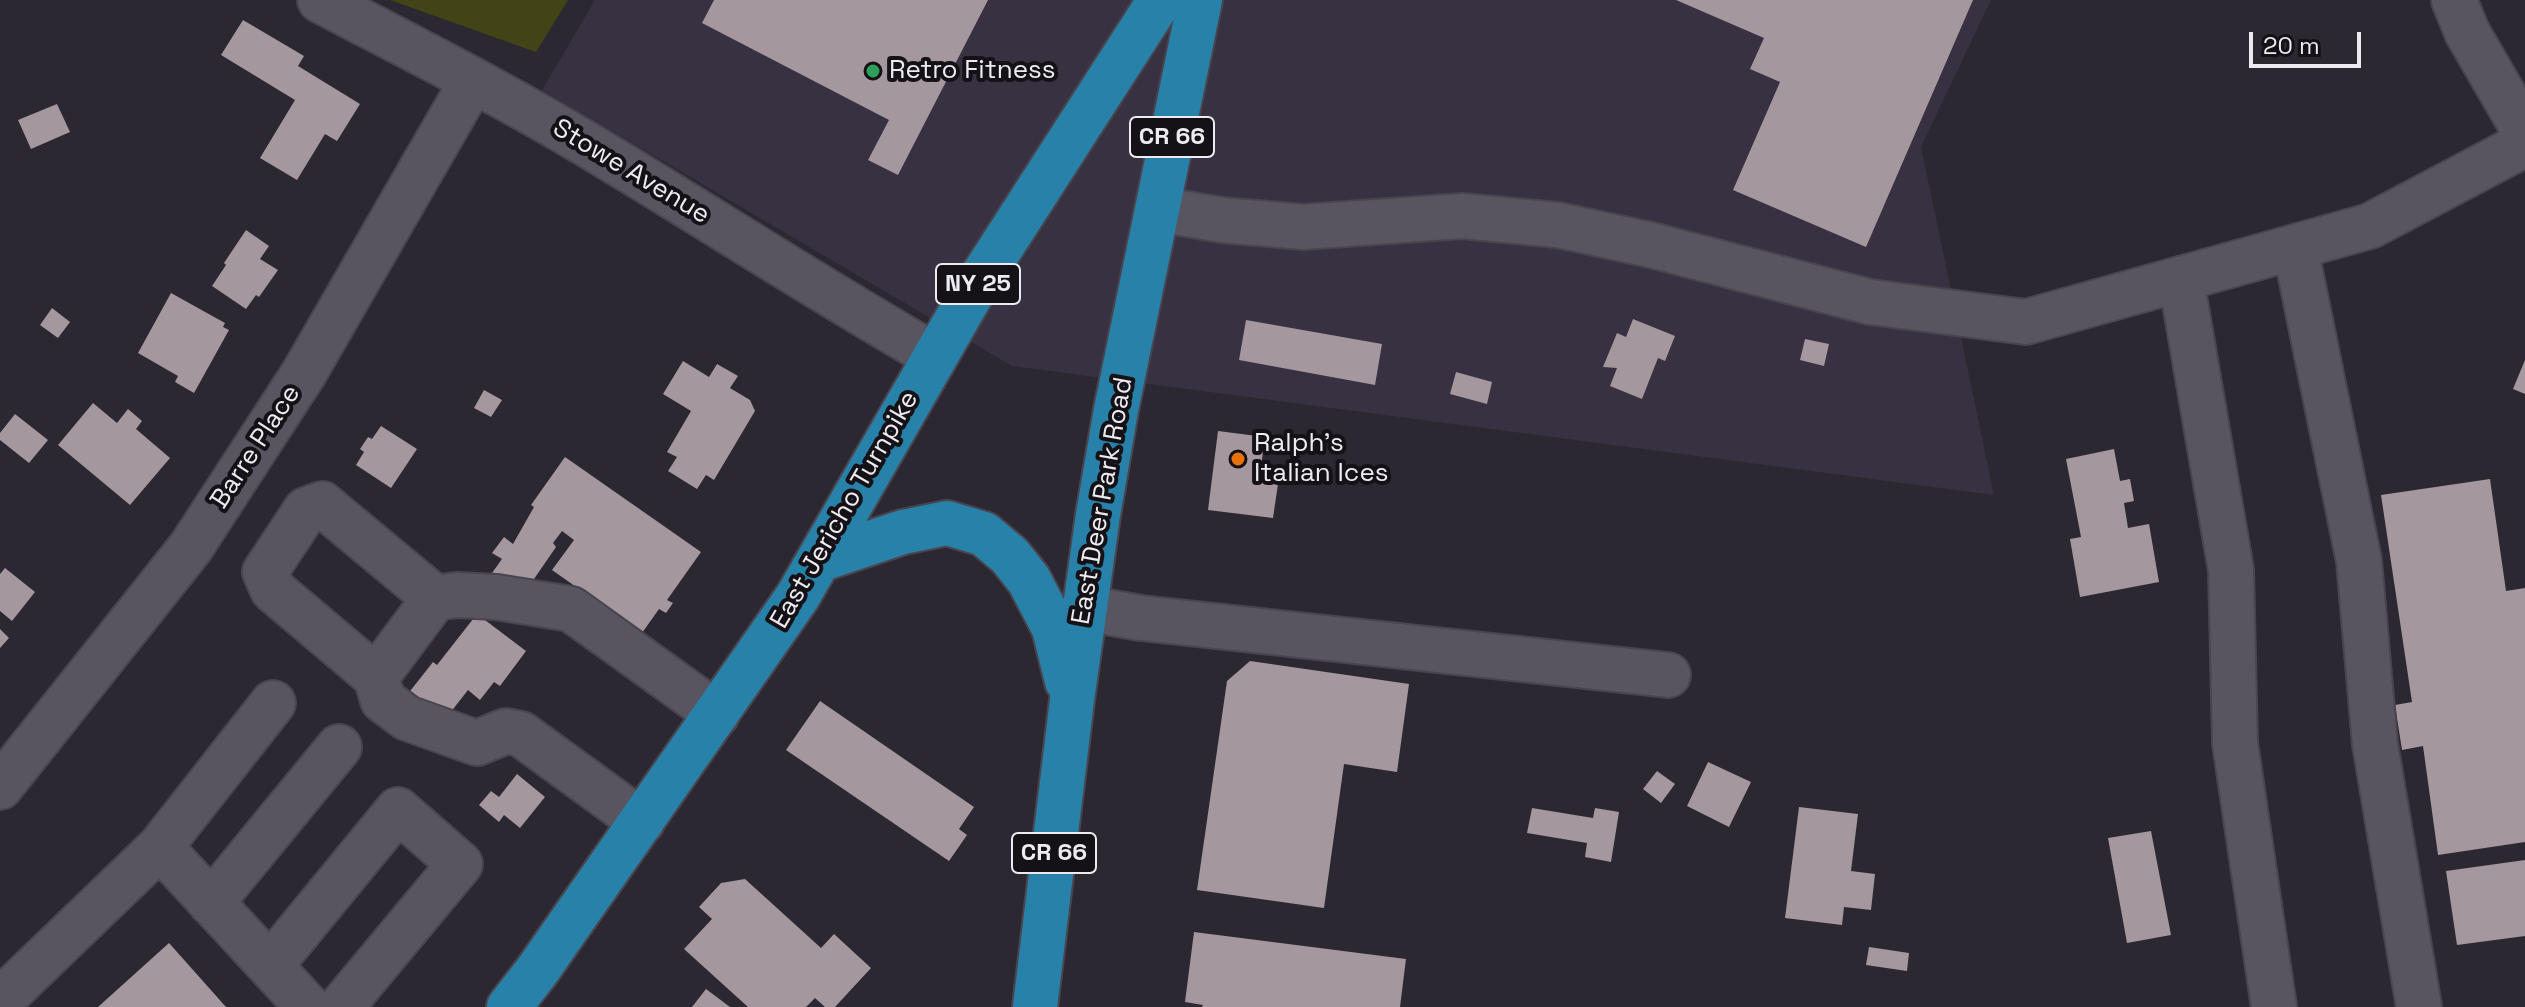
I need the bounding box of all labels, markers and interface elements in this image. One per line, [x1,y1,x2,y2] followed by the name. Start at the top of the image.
[2253,16,2365,66] scale bar
[2263,30,2320,61] text: 20 m
[889,55,1055,87] place label: Retro Fitness
[864,62,882,80] marker: Retro Fitness
[547,113,715,231] street label: Stowe Avenue
[1130,117,1214,157] road number: CR 66
[936,264,1020,304] road number: NY 25
[1066,375,1140,627] street label: East Deer Park Road
[205,379,307,515] street label: Barre Place
[764,386,926,634] street label: East Jericho Turnpike
[1254,428,1388,490] place label: Ralph's Italian Ices
[1229,450,1247,468] marker: Ralph's Italian Ices
[1012,833,1096,873] road number: CR 66

